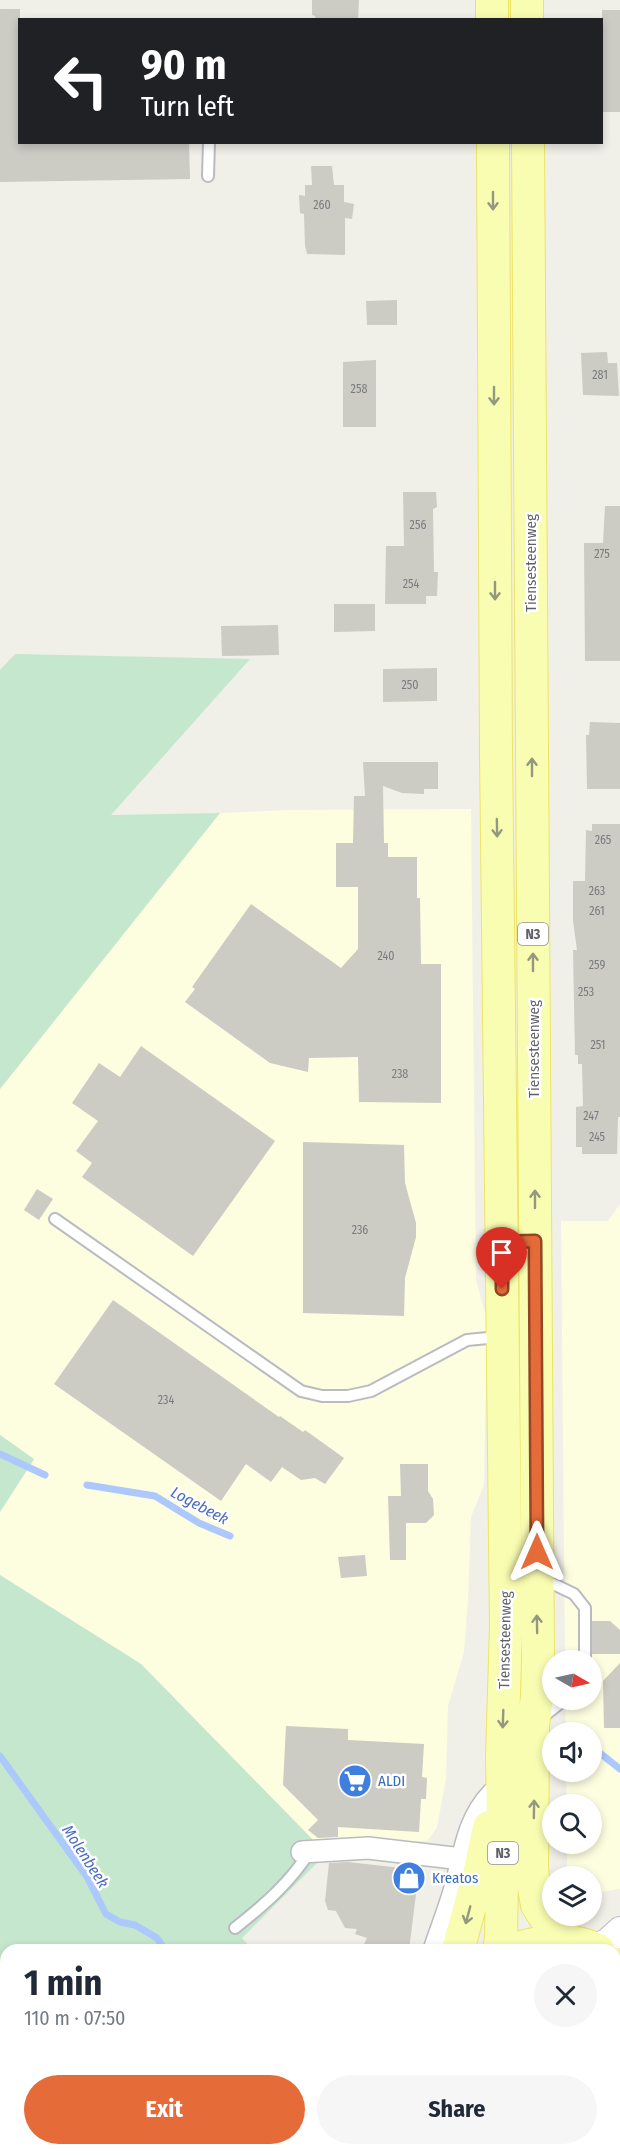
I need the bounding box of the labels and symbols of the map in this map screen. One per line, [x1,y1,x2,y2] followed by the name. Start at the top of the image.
[487,190,499,210] one-way arrow
[313,198,331,212] house number: 260
[592,368,608,382] house number: 281
[351,382,367,396] house number: 258
[488,385,500,405] one-way arrow
[522,514,540,612] street label: Tiensesteenweg
[410,518,426,532] house number: 256
[594,547,610,561] house number: 275
[403,577,419,591] house number: 254
[489,580,501,600] one-way arrow
[401,678,419,692] house number: 250
[526,757,538,777] one-way arrow
[491,817,503,837] one-way arrow
[595,833,612,847] house number: 265
[589,884,605,898] house number: 263
[589,904,605,918] house number: 261
[518,923,548,945] road number: N3
[377,949,395,963] house number: 240
[527,952,539,972] one-way arrow
[589,958,605,972] house number: 259
[578,985,594,999] house number: 253
[525,1000,543,1098] street label: Tiensesteenweg
[591,1038,605,1052] house number: 251
[392,1067,408,1081] house number: 238
[583,1109,599,1123] house number: 247
[589,1130,606,1144] house number: 245
[529,1189,541,1209] one-way arrow
[352,1223,368,1237] house number: 236
[476,1227,527,1289] pin
[158,1393,174,1407] house number: 234
[168,1482,232,1529] water label: Logebeek
[505,1520,569,1584] position arrow
[495,1591,515,1689] street label: Tiensesteenweg
[532,1615,543,1635] one-way arrow
[542,1650,602,1710] north arrow
[497,1709,509,1729] one-way arrow
[337,1763,373,1799] supermarket icon: ALDI
[378,1772,405,1790] place label: ALDI
[528,1799,539,1819] one-way arrow
[58,1821,113,1891] water label: Molenbeek
[488,1842,518,1864] road number: N3
[391,1860,427,1896] shop icon: Kreatos
[432,1869,478,1887] place label: Kreatos
[462,1905,474,1924] one-way arrow

